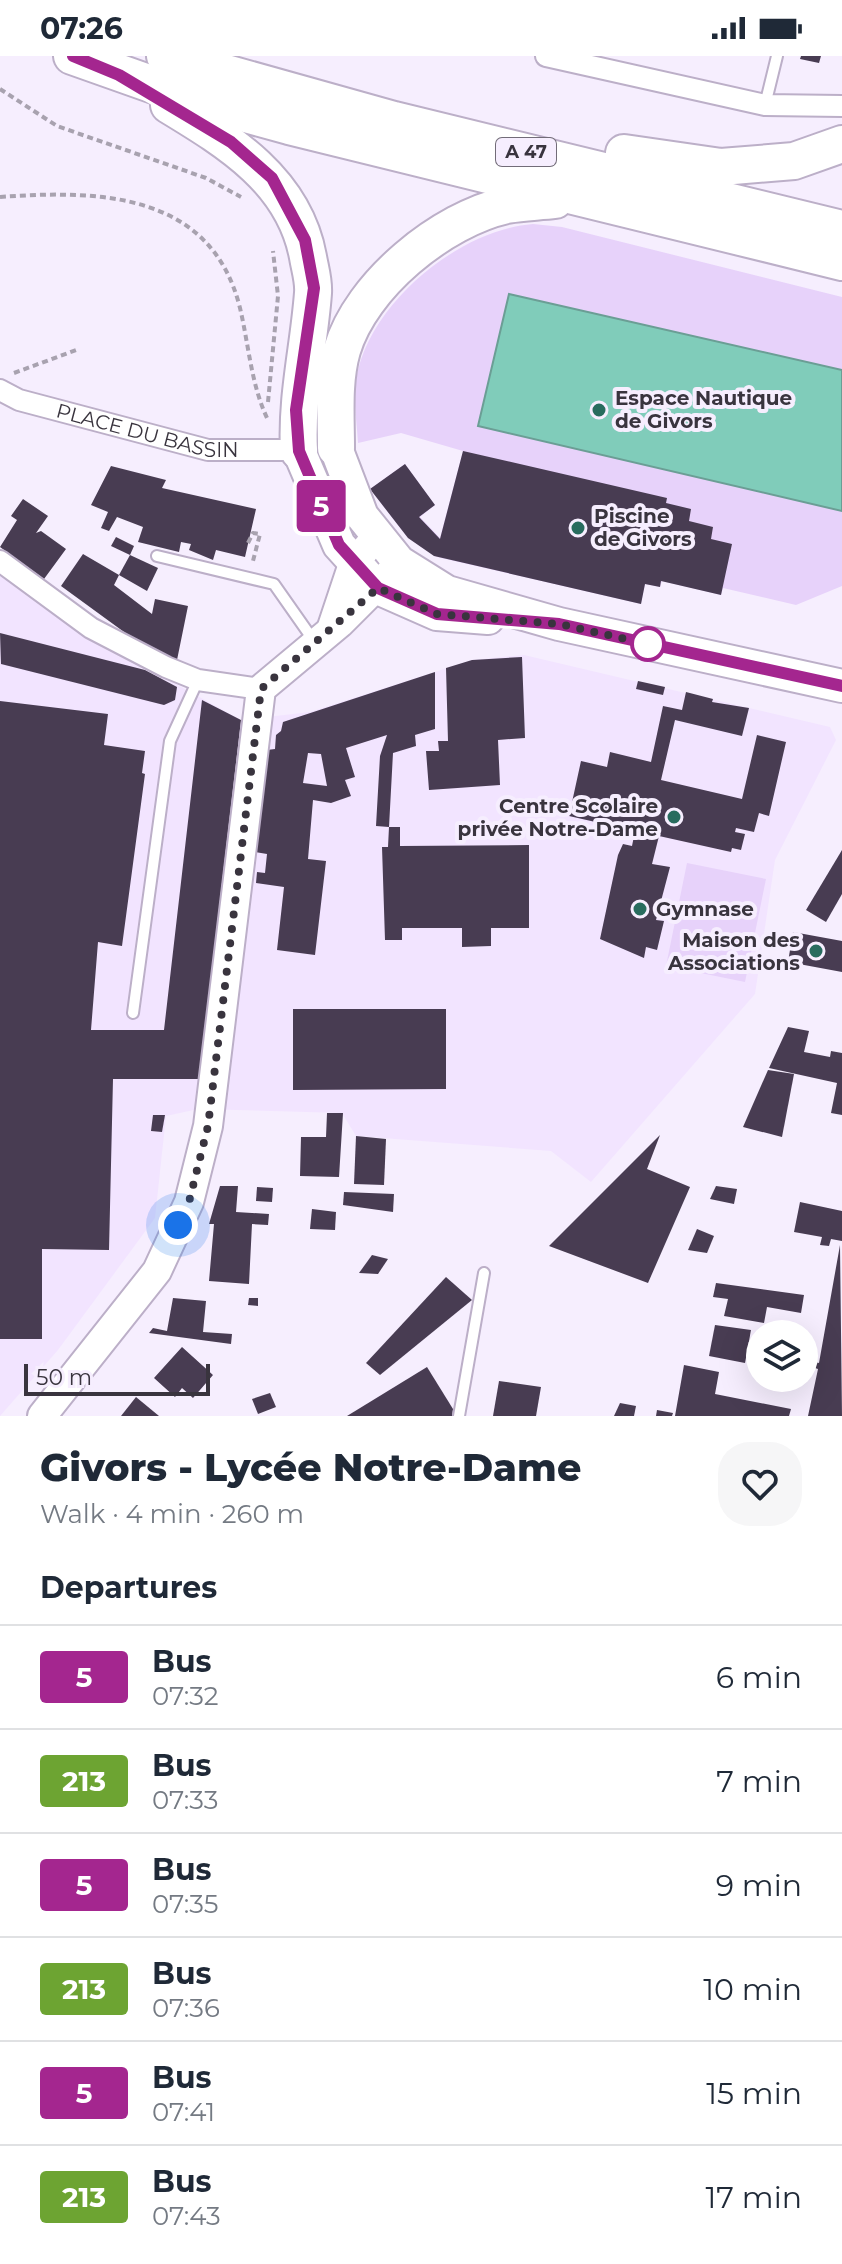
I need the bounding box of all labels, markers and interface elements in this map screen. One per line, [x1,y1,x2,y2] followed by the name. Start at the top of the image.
[40,10,123,47] text: 07:26
[496,138,556,166] road number: A 47
[615,386,792,433] place label: Espace Nautique de Givors
[54,398,238,462] street label: PLACE DU BASSIN
[590,401,608,419] marker: Espace Nautique de Givors
[295,480,347,532] line badge: 5
[313,489,329,523] text: 5
[594,504,692,551] place label: Piscine de Givors
[569,519,587,537] marker: Piscine de Givors
[631,627,665,661] unlabelled marker
[458,794,658,841] place label: Centre Scolaire privée Notre-Dame
[665,808,683,826] marker: Centre Scolaire privée Notre-Dame
[656,897,754,921] place label: Gymnase
[631,900,649,918] marker: Gymnase
[667,928,800,975] place label: Maison des Associations
[807,942,825,960] marker: Maison des Associations
[158,1205,198,1245] your location
[746,1320,818,1392] map controls
[746,1320,818,1392] button: layers
[24,1360,210,1396] scale bar
[36,1364,92,1391] text: 50 m
[718,1442,802,1526] button: heart
[40,1444,581,1491] text: Givors - Lycée Notre-Dame
[40,1498,304,1530] text: Walk · 4 min · 260 m
[40,1569,217,1606] text: Departures
[152,1643,212,1680] text: Bus
[716,1659,802,1696] text: 6 min
[76,1660,92,1694] text: 5
[152,1680,219,1712] text: 07:32
[152,1747,212,1784] text: Bus
[716,1763,802,1800] text: 7 min
[62,1764,106,1798] text: 213
[152,1784,219,1816] text: 07:33
[152,1851,212,1888] text: Bus
[716,1867,802,1904] text: 9 min
[76,1868,92,1902] text: 5
[152,1888,218,1920] text: 07:35
[152,1955,212,1992] text: Bus
[703,1971,802,2008] text: 10 min
[62,1972,106,2006] text: 213
[152,1992,220,2024] text: 07:36
[152,2059,212,2096] text: Bus
[706,2075,802,2112] text: 15 min
[76,2076,92,2110] text: 5
[152,2096,215,2128] text: 07:41
[152,2163,212,2200] text: Bus
[705,2179,802,2216] text: 17 min
[62,2180,106,2214] text: 213
[152,2200,221,2232] text: 07:43

